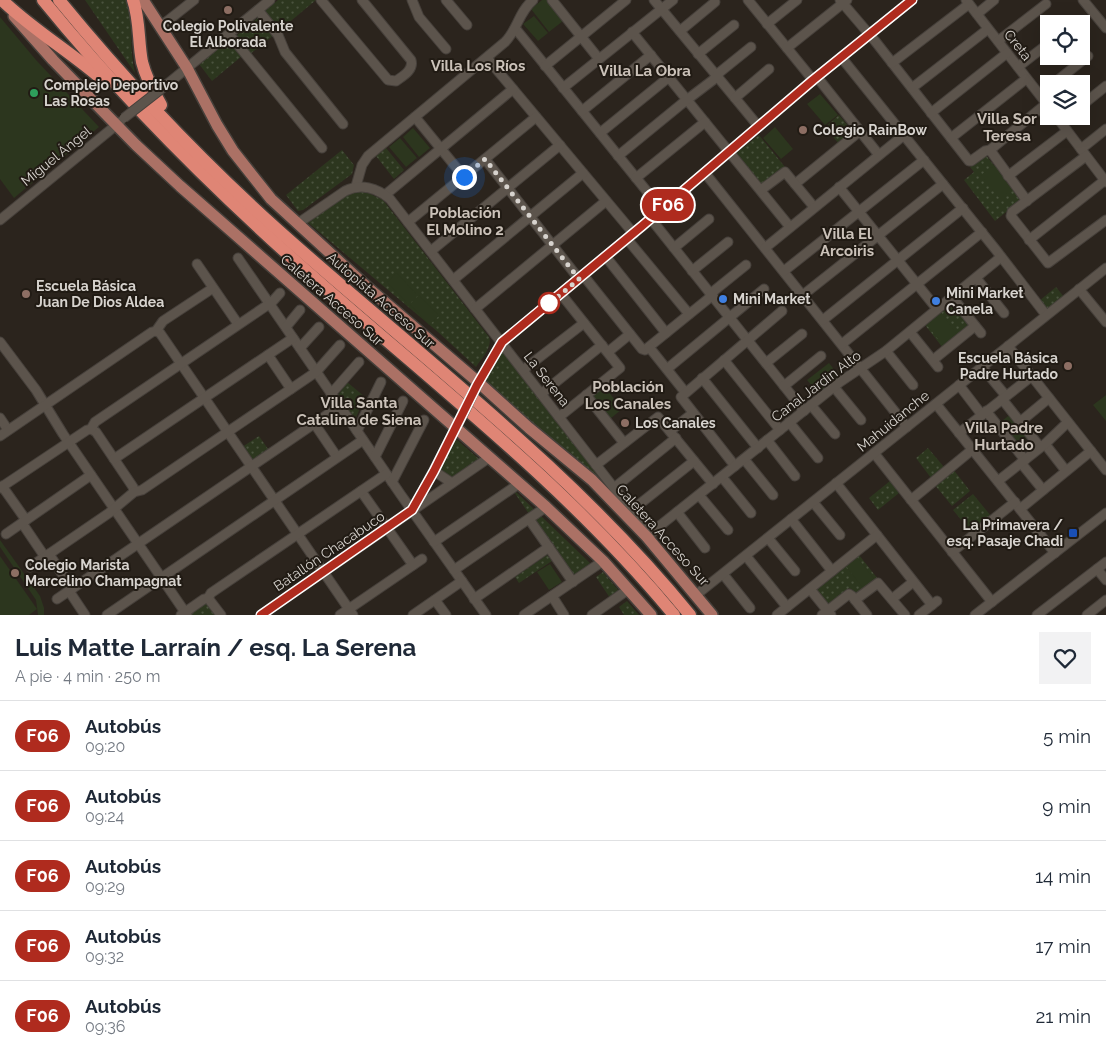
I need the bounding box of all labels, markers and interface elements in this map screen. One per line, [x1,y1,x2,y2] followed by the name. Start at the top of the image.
[222,4,234,16] marker: Colegio Polivalente El Alborada
[1040,15,1090,125] map controls
[1040,15,1090,65] button: locate
[163,18,294,50] place label: Colegio Polivalente El Alborada
[1001,26,1035,64] street label: Creta
[431,57,525,75] district label: Villa Los Ríos
[599,62,691,80] district label: Villa La Obra
[1040,75,1090,125] button: layers
[44,77,179,109] place label: Complejo Deportivo Las Rosas
[28,87,40,99] marker: Complejo Deportivo Las Rosas
[977,110,1037,145] district label: Villa Sor Teresa
[17,122,94,189] street label: Miguel Ángel
[813,122,927,138] place label: Colegio RainBow
[797,124,809,136] marker: Colegio RainBow
[452,165,477,190] your location
[639,189,697,221] line badge: F06
[652,194,684,215] text: F06
[426,204,504,239] district label: Población El Molino 2
[820,225,874,260] district label: Villa El Arcoiris
[324,249,438,351] street label: Autopista Acceso Sur
[277,251,387,349] street label: Caletera Acceso Sur
[36,278,164,310] place label: Escuela Básica Juan De Dios Aldea
[946,285,1024,317] place label: Mini Market Canela
[20,288,32,300] marker: Escuela Básica Juan De Dios Aldea
[733,291,811,307] place label: Mini Market
[538,292,560,314] unlabelled marker
[717,293,729,305] marker: Mini Market
[930,295,942,307] marker: Mini Market Canela
[768,347,864,425] street label: Canal Jardin Alto
[521,349,573,409] street label: La Serena
[958,350,1059,382] place label: Escuela Básica Padre Hurtado
[1062,360,1074,372] marker: Escuela Básica Padre Hurtado
[585,378,671,413] district label: Población Los Canales
[854,387,932,455] street label: Mahuidanche
[297,394,422,429] district label: Villa Santa Catalina de Siena
[635,415,716,431] place label: Los Canales
[619,417,631,429] marker: Los Canales
[965,419,1043,454] district label: Villa Padre Hurtado
[613,481,713,589] street label: Caletera Acceso Sur
[270,508,388,594] street label: Batallón Chacabuco
[947,517,1063,549] place label: La Primavera / esq. Pasaje Chadi
[1067,527,1079,539] marker: La Primavera / esq. Pasaje Chadi
[25,557,182,589] place label: Colegio Marista Marcelino Champagnat
[9,567,21,579] marker: Colegio Marista Marcelino Champagnat
[1039,632,1091,684] button: heart
[15,633,416,662] text: Luis Matte Larraín / esq. La Serena
[15,667,161,686] text: A pie · 4 min · 250 m
[85,715,161,737] text: Autobús
[26,725,59,746] text: F06
[1043,725,1091,747] text: 5 min
[85,737,125,756] text: 09:20
[85,785,161,807] text: Autobús
[26,795,59,816] text: F06
[1042,795,1091,817] text: 9 min
[85,807,124,826] text: 09:24
[85,855,161,877] text: Autobús
[26,865,59,886] text: F06
[1035,865,1091,887] text: 14 min
[85,877,125,896] text: 09:29
[85,925,161,947] text: Autobús
[26,935,59,956] text: F06
[1035,935,1091,957] text: 17 min
[85,947,124,966] text: 09:32
[85,995,161,1017] text: Autobús
[26,1005,59,1026] text: F06
[1035,1005,1091,1027] text: 21 min
[85,1017,125,1036] text: 09:36

